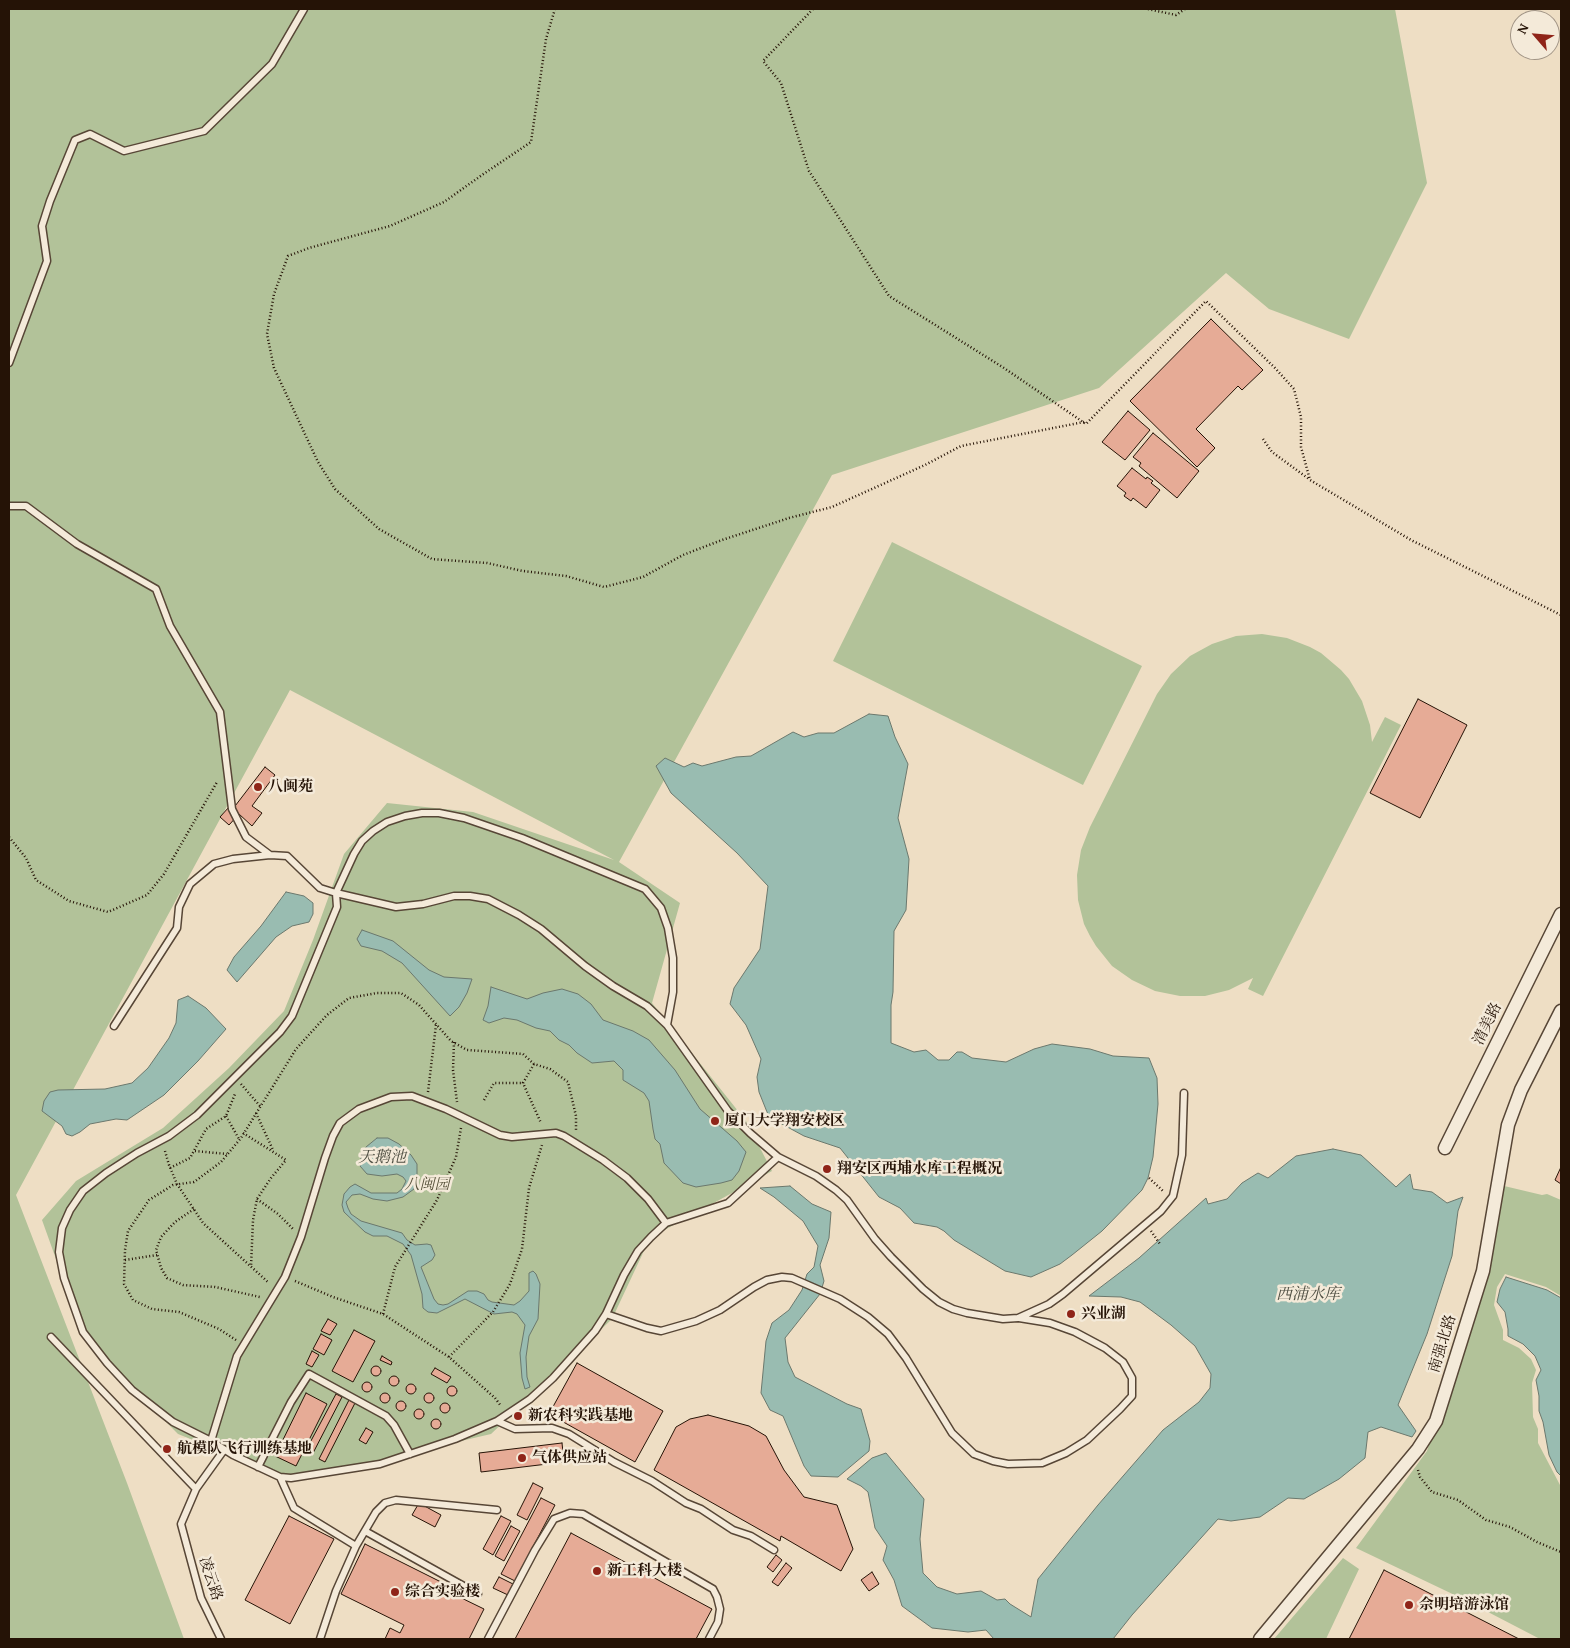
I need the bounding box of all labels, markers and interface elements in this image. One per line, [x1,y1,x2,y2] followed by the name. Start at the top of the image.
[1510,10,1560,60] north arrow
[1511,20,1534,37] text: N
[268,778,313,796] place label: 八闽苑
[252,781,264,793] marker: 八闽苑
[1470,1000,1506,1048] street label: 清美路
[725,1112,845,1130] place label: 厦门大学翔安校区
[709,1115,721,1127] marker: 厦门大学翔安校区
[358,1148,406,1168] water label: 天鹅池
[837,1160,1002,1178] place label: 翔安区西埔水库工程概况
[821,1163,833,1175] marker: 翔安区西埔水库工程概况
[405,1176,449,1194] park label: 八闽园
[1276,1285,1340,1305] water label: 西浦水库
[1081,1305,1126,1323] place label: 兴业湖
[1065,1308,1077,1320] marker: 兴业湖
[1426,1313,1460,1375] street label: 南强北路
[528,1407,633,1425] place label: 新农科实践基地
[512,1410,524,1422] marker: 新农科实践基地
[177,1440,312,1458] place label: 航模队飞行训练基地
[161,1443,173,1455] marker: 航模队飞行训练基地
[532,1449,607,1467] place label: 气体供应站
[516,1452,528,1464] marker: 气体供应站
[194,1555,226,1603] street label: 凌云路
[607,1562,682,1580] place label: 新工科大楼
[591,1565,603,1577] marker: 新工科大楼
[405,1583,480,1601] place label: 综合实验楼
[389,1586,401,1598] marker: 综合实验楼
[1419,1596,1509,1614] place label: 佘明培游泳馆
[1403,1599,1415,1611] marker: 佘明培游泳馆

